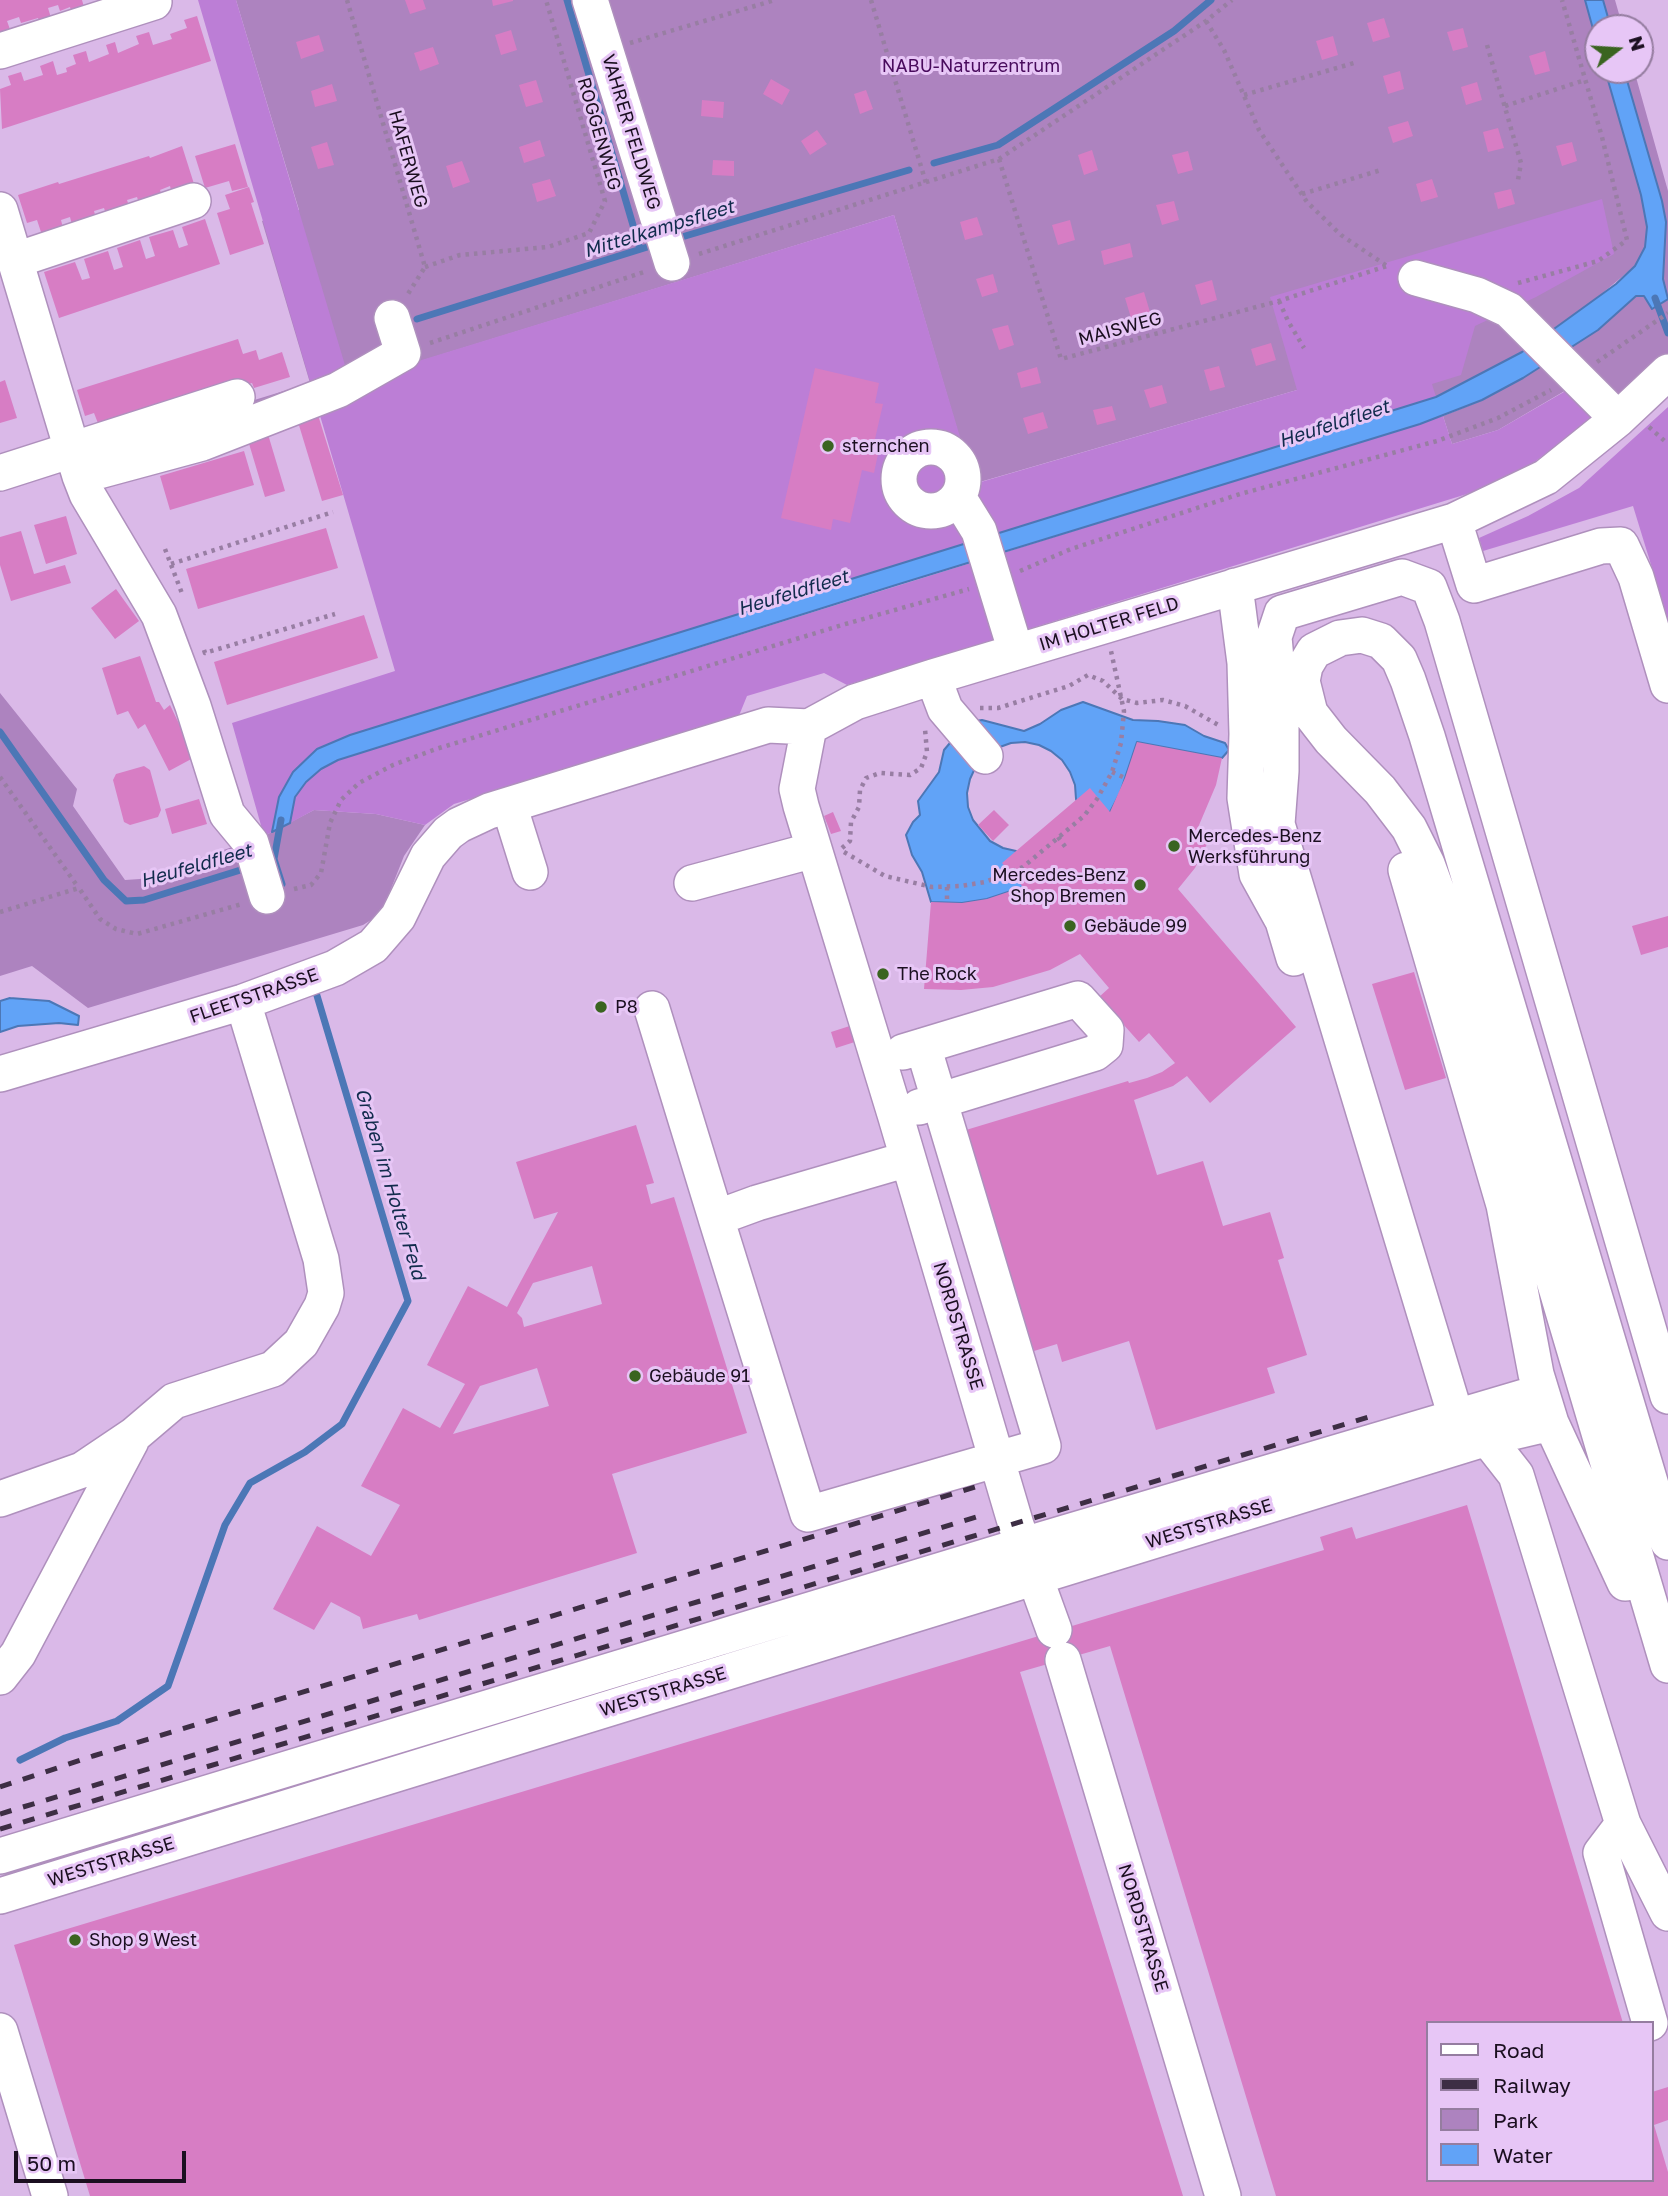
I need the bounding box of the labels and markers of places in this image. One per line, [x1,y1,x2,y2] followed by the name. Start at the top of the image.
[842,435,930,457] place label: sternchen
[820,438,836,454] marker: sternchen
[1188,825,1322,868] place label: Mercedes-Benz Werksführung
[1166,838,1182,854] marker: Mercedes-Benz Werksführung
[992,864,1126,906] place label: Mercedes-Benz Shop Bremen
[1132,877,1148,893] marker: Mercedes-Benz Shop Bremen
[1084,915,1187,937] place label: Gebäude 99
[1062,918,1078,934] marker: Gebäude 99
[897,963,977,985] place label: The Rock
[875,966,891,982] marker: The Rock
[615,996,638,1018] place label: P8
[593,999,609,1015] marker: P8
[649,1365,750,1387] place label: Gebäude 91
[627,1368,643,1384] marker: Gebäude 91
[89,1929,197,1951] place label: Shop 9 West
[67,1932,83,1948] marker: Shop 9 West

